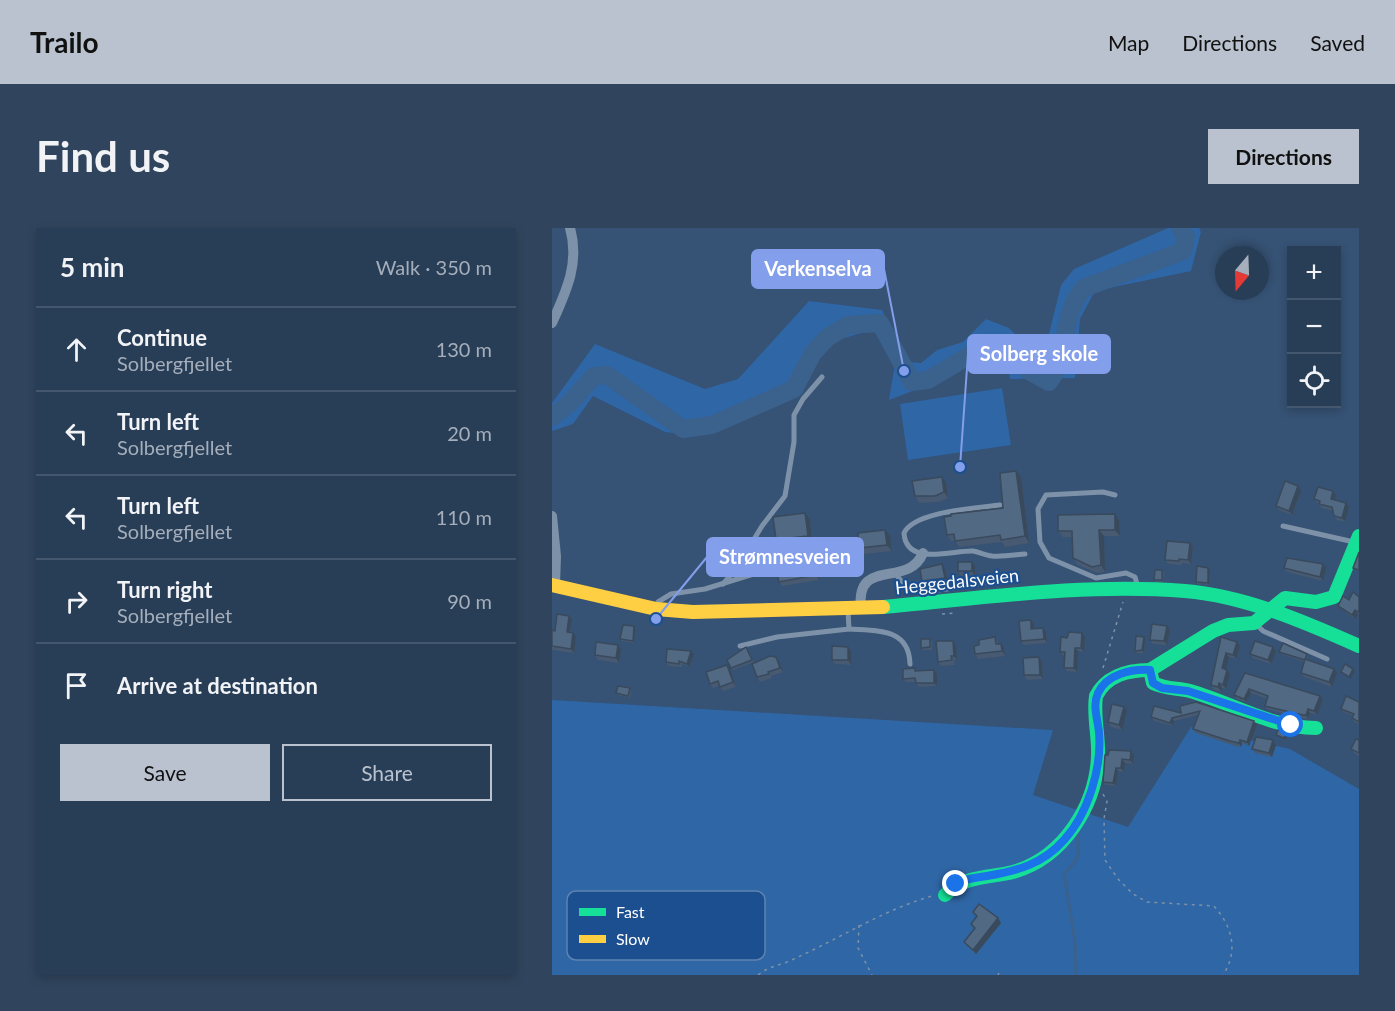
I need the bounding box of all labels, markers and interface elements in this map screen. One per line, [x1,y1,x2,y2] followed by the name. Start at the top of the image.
[30,25,99,59] text: Trailo
[1108,30,1149,55] text: Map
[1182,30,1277,55] text: Directions
[1310,30,1365,55] text: Saved
[1208,129,1359,184] button: Directions
[36,131,170,181] text: Find us
[1215,246,1269,300] north arrow
[1287,246,1341,408] map controls
[1287,246,1341,300] button: +
[752,250,884,288] callout: Verkenselva
[60,251,124,283] text: 5 min
[376,255,492,279] text: Walk · 350 m
[763,256,872,280] text: Verkenselva
[1287,300,1341,354] button: −
[117,324,207,351] text: Continue
[60,333,93,366] icon: ahead
[968,335,1110,373] callout: Solberg skole
[436,337,492,361] text: 130 m
[980,341,1098,365] text: Solberg skole
[117,351,232,375] text: Solbergfjellet
[1287,354,1341,408] button: locate
[117,408,199,435] text: Turn left
[60,417,93,450] icon: left
[447,421,492,445] text: 20 m
[117,435,232,459] text: Solbergfjellet
[117,492,199,519] text: Turn left
[60,501,93,534] icon: left
[436,505,492,529] text: 110 m
[117,519,232,543] text: Solbergfjellet
[707,538,863,576] callout: Strømnesveien
[719,544,851,568] text: Strømnesveien
[894,564,1020,598] street label: Heggedalsveien
[117,576,212,603] text: Turn right
[60,585,93,618] icon: right
[447,589,492,613] text: 90 m
[117,603,232,627] text: Solbergfjellet
[60,669,93,702] icon: arrive
[117,672,318,699] text: Arrive at destination
[1277,711,1303,737] route start
[60,744,270,801] button: Save
[282,744,492,801] button: Share
[942,870,968,896] route end
[567,891,765,960] legend
[616,902,645,921] text: Fast
[616,929,650,948] text: Slow

